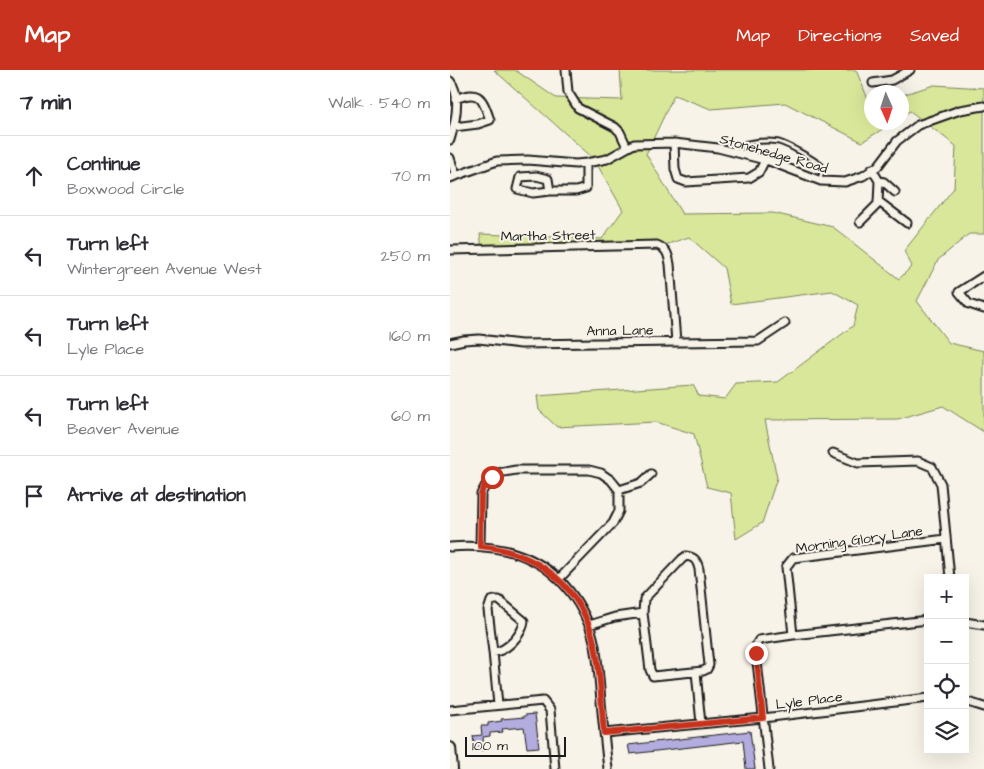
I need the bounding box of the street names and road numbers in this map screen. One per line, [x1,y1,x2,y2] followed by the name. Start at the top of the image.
[717,129,830,179] street label: Stonehedge Road
[500,225,596,247] street label: Martha Street
[586,320,654,342] street label: Anna Lane
[794,521,924,559] street label: Morning Glory Lane
[774,687,844,715] street label: Lyle Place

